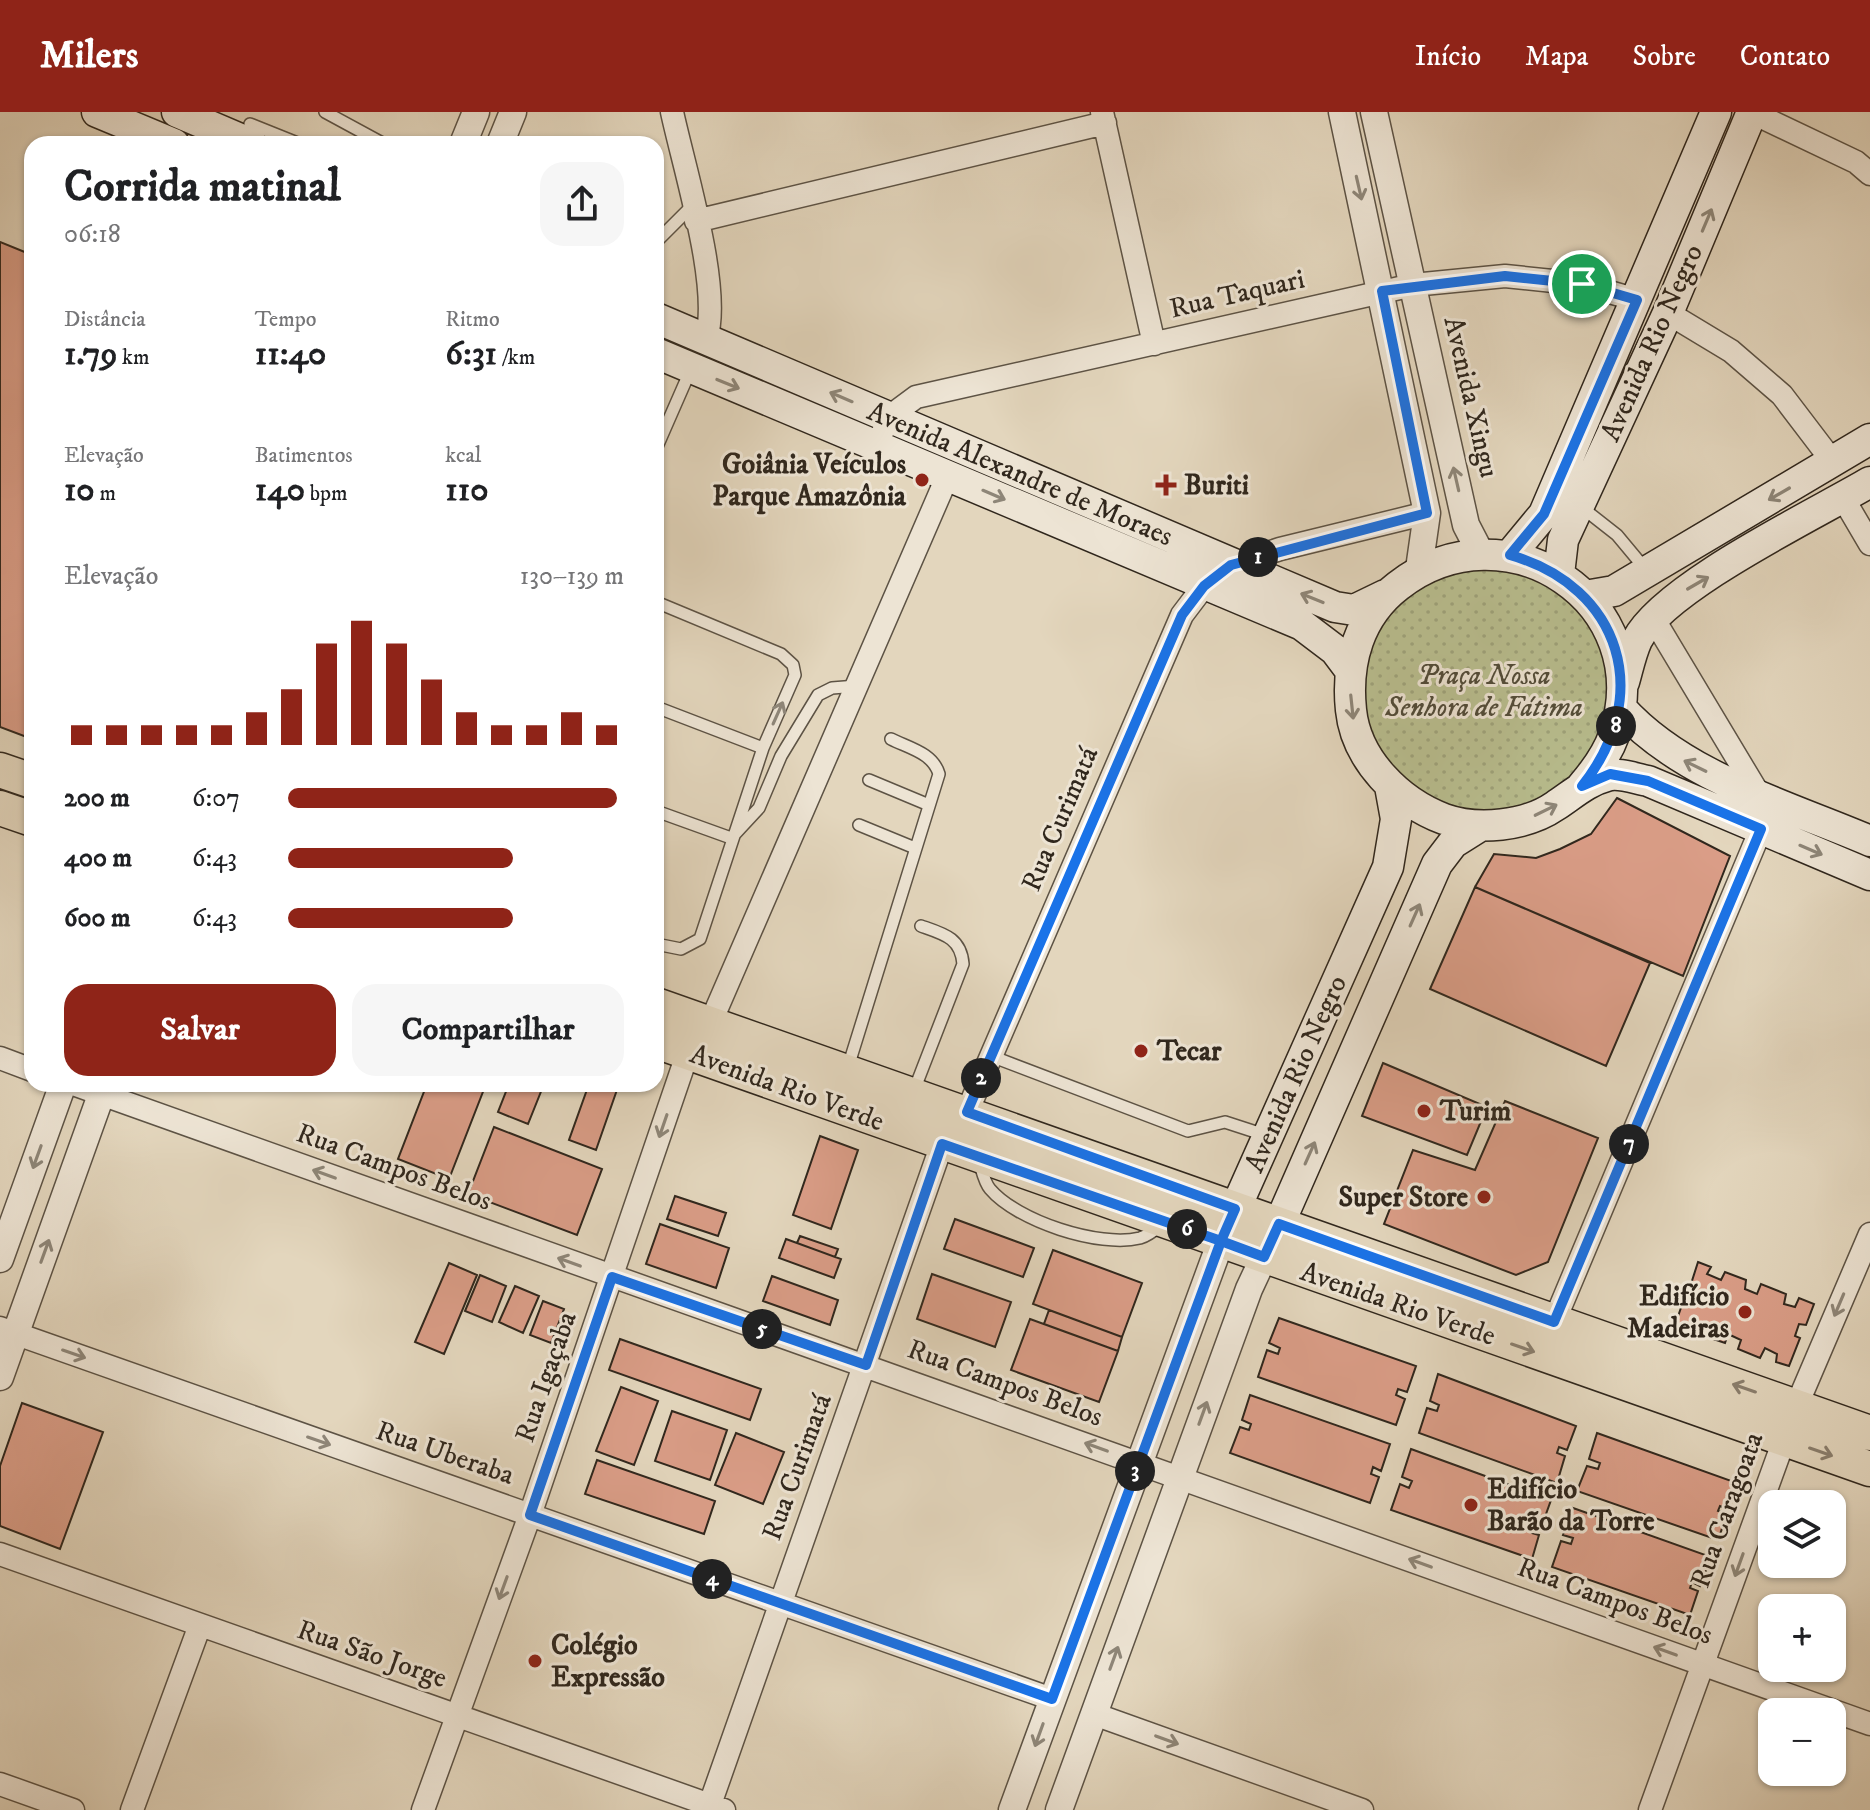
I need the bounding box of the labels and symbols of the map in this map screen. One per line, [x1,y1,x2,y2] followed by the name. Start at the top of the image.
[1352,175,1367,200] one-way arrow
[1700,208,1715,233] one-way arrow
[1593,239,1711,447] street label: Avenida Rio Negro
[1548,250,1616,318] pin
[1166,261,1308,327] street label: Rua Taquari
[1435,313,1507,481] street label: Avenida Xingu
[715,377,740,392] one-way arrow
[829,388,854,403] one-way arrow
[862,394,1178,554] street label: Avenida Alexandre de Moraes
[712,447,907,515] place label: Goiânia Veículos Parque Amazônia
[1448,466,1463,492] one-way arrow
[1184,468,1249,503] place label: Buriti
[913,471,931,489] marker: Goiânia Veículos Parque Amazônia
[1155,474,1177,496] marker: Buriti
[1768,486,1791,502] one-way arrow
[981,488,1005,503] one-way arrow
[1238,537,1278,577] pin: 1
[1686,575,1709,591] one-way arrow
[1300,590,1325,604] one-way arrow
[1384,658,1583,725] park label: Praça Nossa Senhora de Fátima
[1344,693,1359,719] one-way arrow
[772,701,787,726] one-way arrow
[1596,706,1636,746] pin: 8
[1014,741,1106,897] street label: Rua Curimatá
[1684,758,1708,774] one-way arrow
[1534,802,1558,817] one-way arrow
[1798,844,1823,859] one-way arrow
[1408,903,1423,928] one-way arrow
[1237,970,1355,1178] street label: Avenida Rio Negro
[1156,1034,1222,1069] place label: Tecar
[685,1037,889,1139] street label: Avenida Rio Verde
[1132,1042,1150,1060] marker: Tecar
[961,1058,1001,1098] pin: 2
[1439,1094,1511,1129] place label: Turim
[1415,1102,1433,1120] marker: Turim
[654,1114,669,1139] one-way arrow
[292,1115,496,1219] street label: Rua Campos Belos
[1609,1124,1649,1164] pin: 7
[1303,1141,1318,1165] one-way arrow
[29,1144,43,1169] one-way arrow
[312,1166,337,1180] one-way arrow
[1339,1180,1468,1215] place label: Super Store
[1475,1188,1493,1206] marker: Super Store
[1167,1209,1207,1249] pin: 6
[39,1238,54,1263] one-way arrow
[557,1254,581,1268] one-way arrow
[1296,1254,1500,1354] street label: Avenida Rio Verde
[1627,1279,1730,1346] place label: Edifício Madeiras
[1831,1293,1846,1317] one-way arrow
[1736,1303,1754,1321] marker: Edifício Madeiras
[507,1307,585,1447] street label: Rua Igaçaba
[742,1309,782,1349] pin: 5
[903,1331,1107,1435] street label: Rua Campos Belos
[1510,1341,1535,1356] one-way arrow
[61,1348,86,1363] one-way arrow
[1731,1380,1756,1395] one-way arrow
[754,1389,840,1545] street label: Rua Curimatá
[1197,1401,1212,1426] one-way arrow
[371,1413,519,1493] street label: Rua Uberaba
[1683,1427,1771,1593] street label: Rua Caragoata
[306,1434,331,1449] one-way arrow
[1084,1439,1109,1453] one-way arrow
[1808,1446,1833,1460] one-way arrow
[1115,1451,1155,1491] pin: 3
[1487,1472,1655,1539] place label: Edifício Barão da Torre
[1462,1496,1480,1514] marker: Edifício Barão da Torre
[1513,1549,1717,1653] street label: Rua Campos Belos
[1730,1552,1745,1577] one-way arrow
[1408,1555,1433,1569] one-way arrow
[692,1559,732,1599] pin: 4
[495,1575,509,1600] one-way arrow
[293,1612,451,1696] street label: Rua São Jorge
[551,1628,665,1695] place label: Colégio Expressão
[1653,1643,1678,1657] one-way arrow
[1108,1646,1122,1670] one-way arrow
[526,1652,544,1670] marker: Colégio Expressão
[1031,1722,1045,1746] one-way arrow
[1154,1734,1179,1748] one-way arrow

